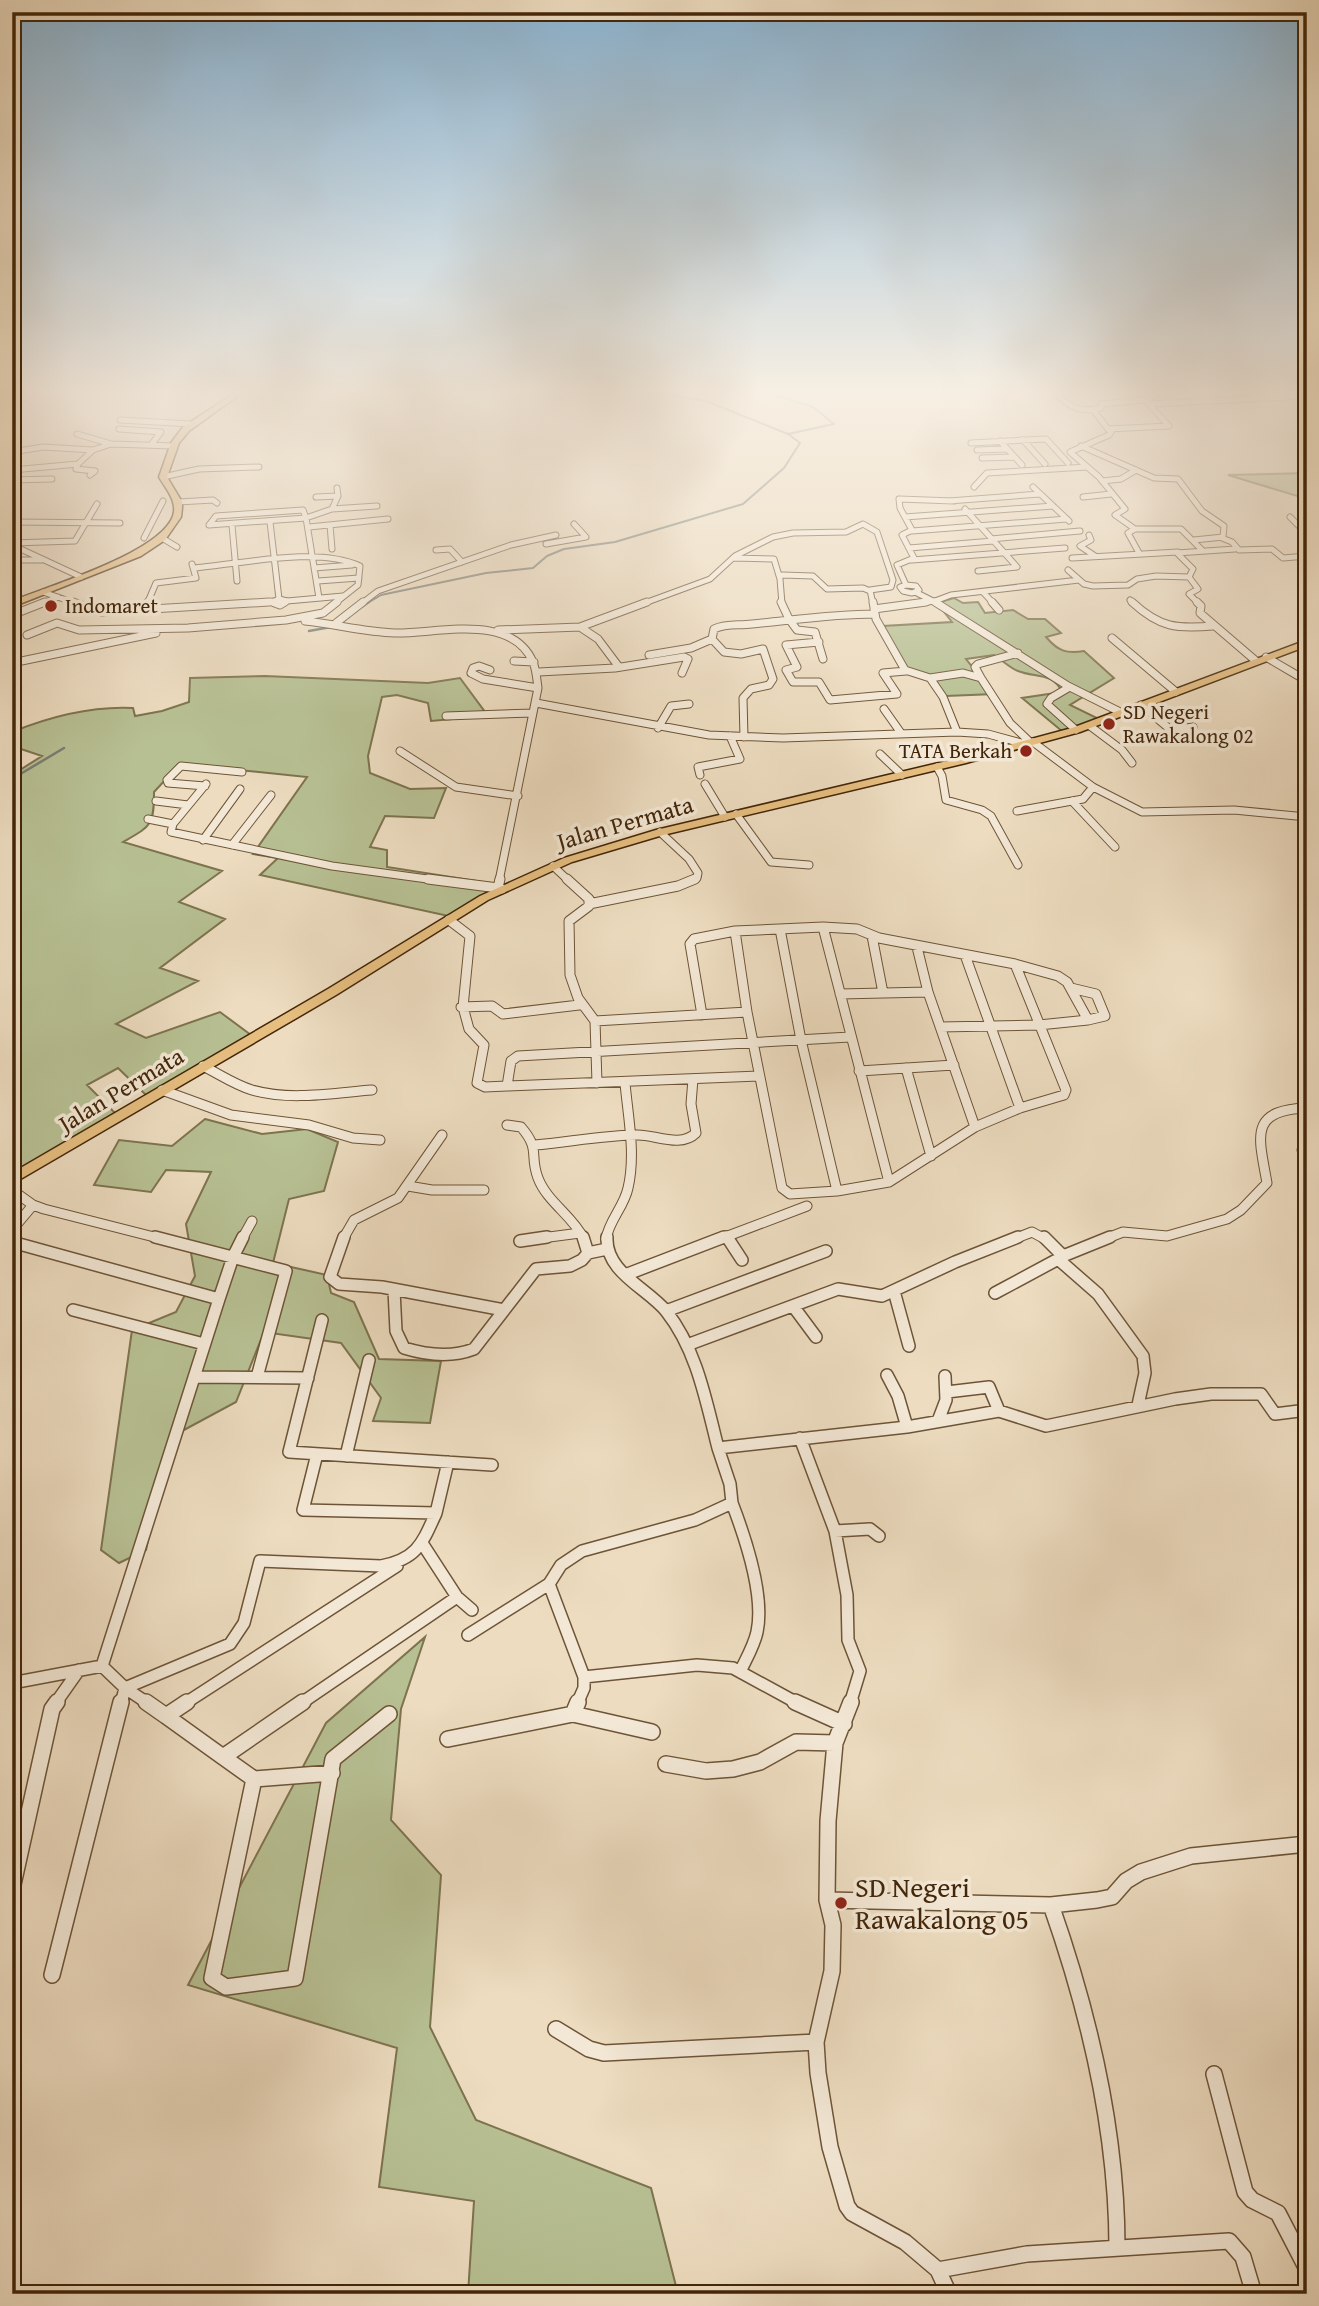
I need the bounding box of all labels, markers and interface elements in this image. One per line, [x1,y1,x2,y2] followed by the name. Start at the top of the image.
[65,590,158,621] place label: Indomaret
[43,598,59,614] marker: Indomaret
[1123,696,1254,751] place label: SD Negeri Rawakalong 02
[1101,716,1117,732] marker: SD Negeri Rawakalong 02
[899,735,1012,766] place label: TATA Berkah
[1018,743,1034,759] marker: TATA Berkah
[550,786,698,860] street label: Jalan Permata
[49,1038,191,1142] street label: Jalan Permata
[855,1866,1029,1939] place label: SD Negeri Rawakalong 05
[833,1895,849,1911] marker: SD Negeri Rawakalong 05

